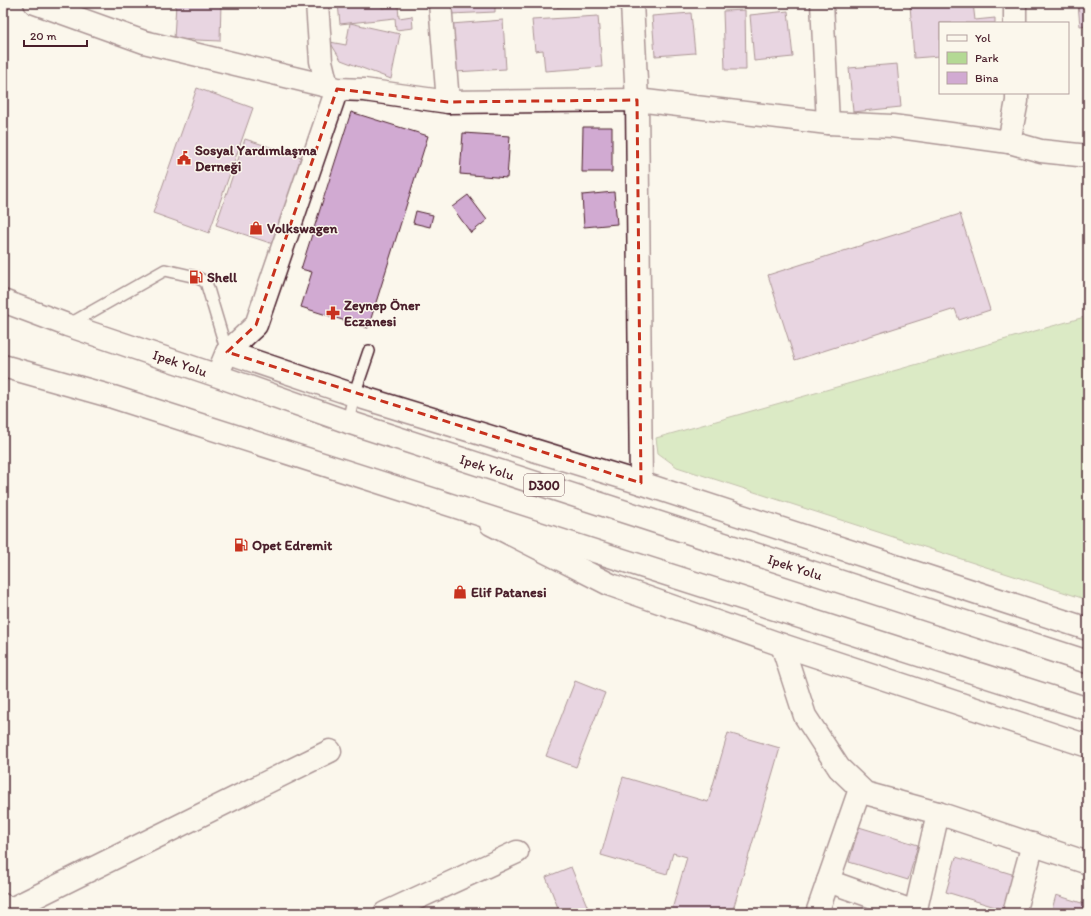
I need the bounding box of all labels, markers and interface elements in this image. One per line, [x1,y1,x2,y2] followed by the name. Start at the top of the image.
[24,22,87,48] scale bar
[939,22,1069,94] legend
[30,29,57,43] text: 20 m
[975,31,991,45] text: Yol
[975,51,999,65] text: Park
[975,71,999,85] text: Bina
[195,142,317,175] place label: Sosyal Yardımlaşma Derneği
[176,150,192,166] public building icon: Sosyal Yardımlaşma Derneği
[248,220,264,236] shop icon: Volkswagen
[267,220,338,237] place label: Volkswagen
[188,269,204,285] fuel station icon: Shell
[207,269,238,286] place label: Shell
[344,297,421,330] place label: Zeynep Öner Eczanesi
[325,305,341,321] pharmacy icon: Zeynep Öner Eczanesi
[150,346,209,381] street label: Ipek Yolu
[457,451,517,484] street label: Ipek Yolu
[524,474,564,496] road number: D300
[233,537,249,553] fuel station icon: Opet Edremit
[252,537,333,554] place label: Opet Edremit
[765,551,825,584] street label: Ipek Yolu
[452,584,468,600] shop icon: Elif Patanesi
[471,584,547,601] place label: Elif Patanesi

